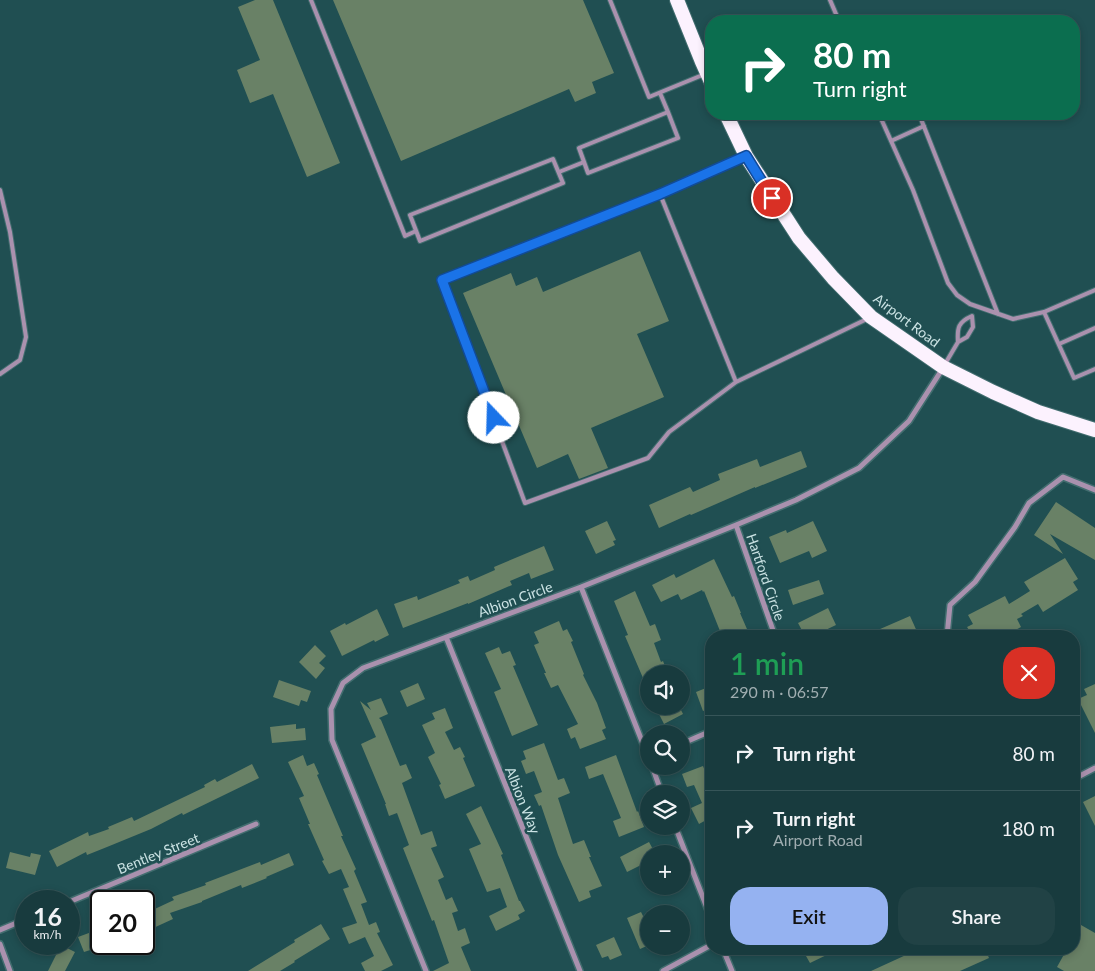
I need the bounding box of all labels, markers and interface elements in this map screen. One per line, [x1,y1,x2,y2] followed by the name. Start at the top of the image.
[813,33,891,75] text: 80 m
[730,35,795,100] icon: right
[813,75,907,102] text: Turn right
[751,177,793,219] pin
[758,184,786,212] icon: arrive
[871,290,943,350] street label: Airport Road
[467,391,519,443] position arrow
[743,531,789,623] street label: Hartford Circle
[475,578,555,620] street label: Albion Circle
[730,645,804,681] text: 1 min
[1003,647,1055,699] button: close
[640,665,690,955] map controls
[640,665,690,715] button: sound
[730,682,829,701] text: 290 m · 06:57
[640,725,690,775] button: search
[730,739,758,767] icon: right
[773,742,855,765] text: Turn right
[1012,742,1055,765] text: 80 m
[502,764,544,837] street label: Albion Way
[640,785,690,835] button: layers
[773,807,855,830] text: Turn right
[730,814,758,842] icon: right
[1001,817,1055,840] text: 180 m
[115,829,201,877] street label: Bentley Street
[773,830,863,849] text: Airport Road
[640,845,690,895] button: +
[730,887,888,945] button: Exit
[898,887,1055,945] button: Share
[90,890,155,955] speed limit sign: 20
[33,901,62,931] text: 16
[640,905,690,955] button: −
[33,927,62,942] text: km/h

